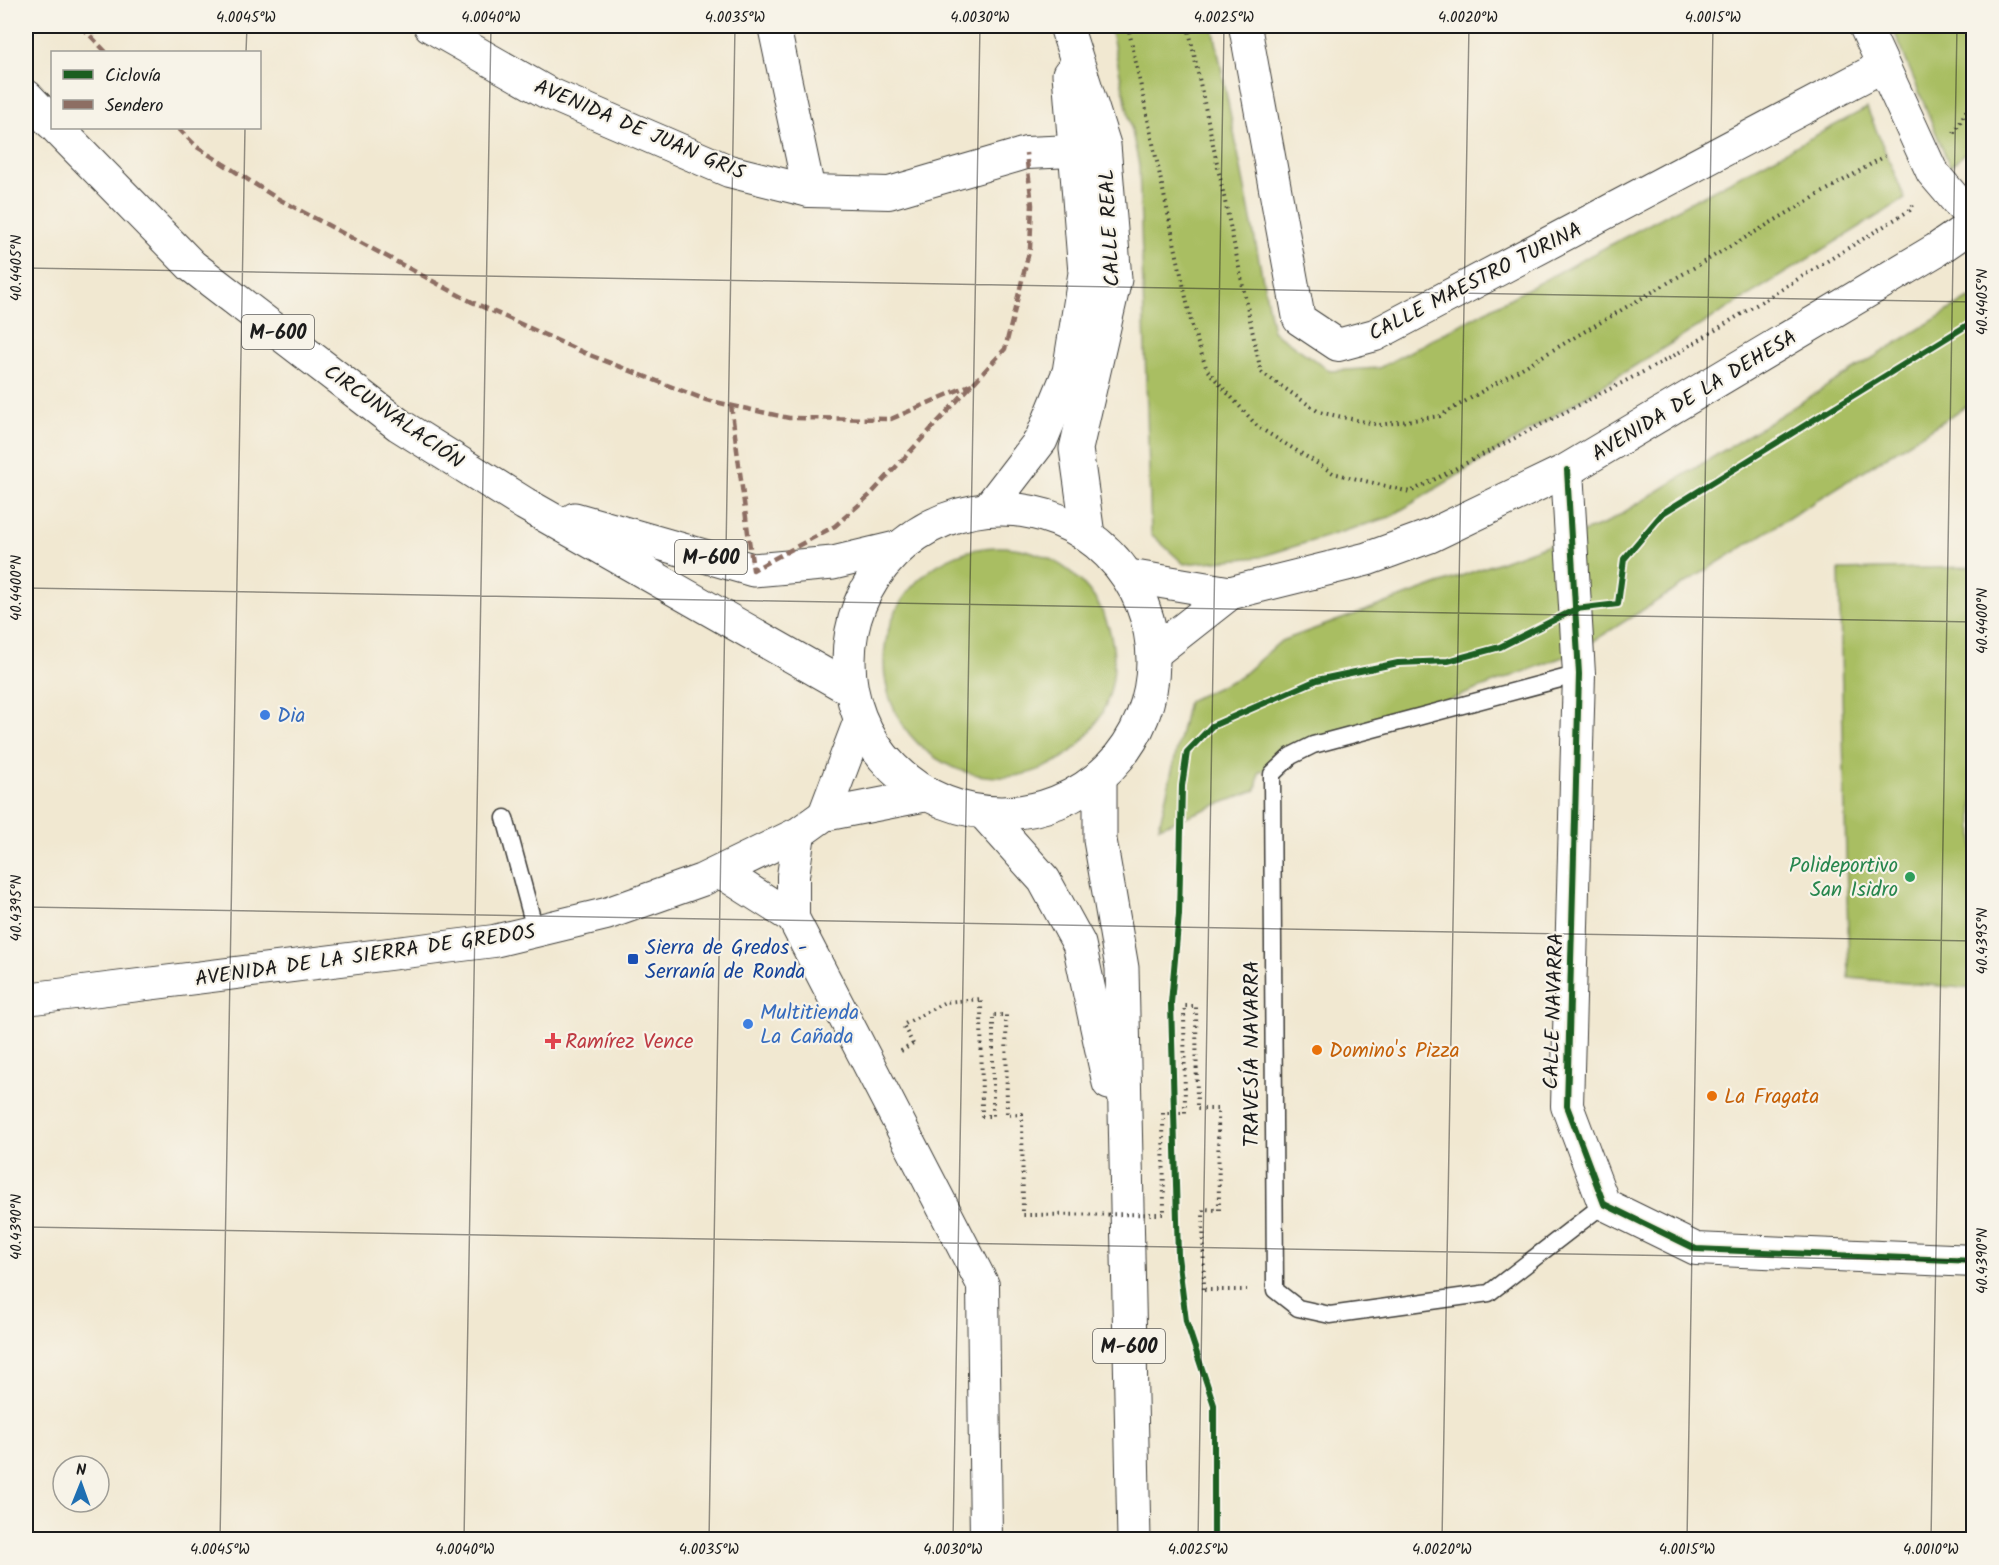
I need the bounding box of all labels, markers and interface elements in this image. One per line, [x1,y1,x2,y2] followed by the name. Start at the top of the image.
[216,6,276,30] text: 4.0045°W
[461,6,521,30] text: 4.0040°W
[705,6,765,30] text: 4.0035°W
[950,6,1010,30] text: 4.0030°W
[1194,6,1254,30] text: 4.0025°W
[1438,6,1498,30] text: 4.0020°W
[1685,6,1741,30] text: 4.0015°W
[51,51,261,129] legend
[105,62,161,91] text: Ciclovía
[529,71,750,190] street label: AVENIDA DE JUAN GRIS
[105,92,163,121] text: Sendero
[1091,168,1130,288] street label: CALLE REAL
[1363,214,1588,351] street label: CALLE MAESTRO TURINA
[5,235,29,301] text: 40.4405°N
[1971,269,1995,335] text: 40.4405°N
[242,315,314,349] road number: M-600
[1586,322,1804,471] street label: AVENIDA DE LA DEHESA
[316,356,470,478] street label: CIRCUNVALACIÓN
[675,540,747,574] road number: M-600
[5,555,29,621] text: 40.4400°N
[1971,588,1995,654] text: 40.4400°N
[277,700,305,733] place label: Dia
[258,708,272,722] marker: Dia
[1789,850,1898,907] place label: Polideportivo San Isidro
[1903,870,1917,884] marker: Polideportivo San Isidro
[5,875,29,941] text: 40.4395°N
[1971,908,1995,974] text: 40.4395°N
[193,916,538,997] street label: AVENIDA DE LA SIERRA DE GREDOS
[645,932,807,989] place label: Sierra de Gredos - Serranía de Ronda
[1535,932,1574,1090] street label: CALLE NAVARRA
[626,952,640,966] marker: Sierra de Gredos - Serranía de Ronda
[1236,961,1269,1147] street label: TRAVESÍA NAVARRA
[760,997,859,1054] place label: Multitienda La Cañada
[741,1017,755,1031] marker: Multitienda La Cañada
[565,1026,694,1059] place label: Ramírez Vence
[546,1034,560,1048] marker: Ramírez Vence
[1329,1035,1460,1068] place label: Domino's Pizza
[1310,1043,1324,1057] marker: Domino's Pizza
[1724,1081,1819,1114] place label: La Fragata
[1705,1089,1719,1103] marker: La Fragata
[5,1194,29,1260] text: 40.4390°N
[1971,1228,1995,1294] text: 40.4390°N
[1093,1329,1165,1363] road number: M-600
[51,1454,111,1514] north arrow
[76,1458,87,1483] text: N
[190,1538,250,1562] text: 4.0045°W
[435,1538,495,1562] text: 4.0040°W
[679,1538,739,1562] text: 4.0035°W
[923,1538,983,1562] text: 4.0030°W
[1168,1538,1228,1562] text: 4.0025°W
[1412,1538,1472,1562] text: 4.0020°W
[1659,1538,1715,1562] text: 4.0015°W
[1903,1538,1959,1562] text: 4.0010°W

